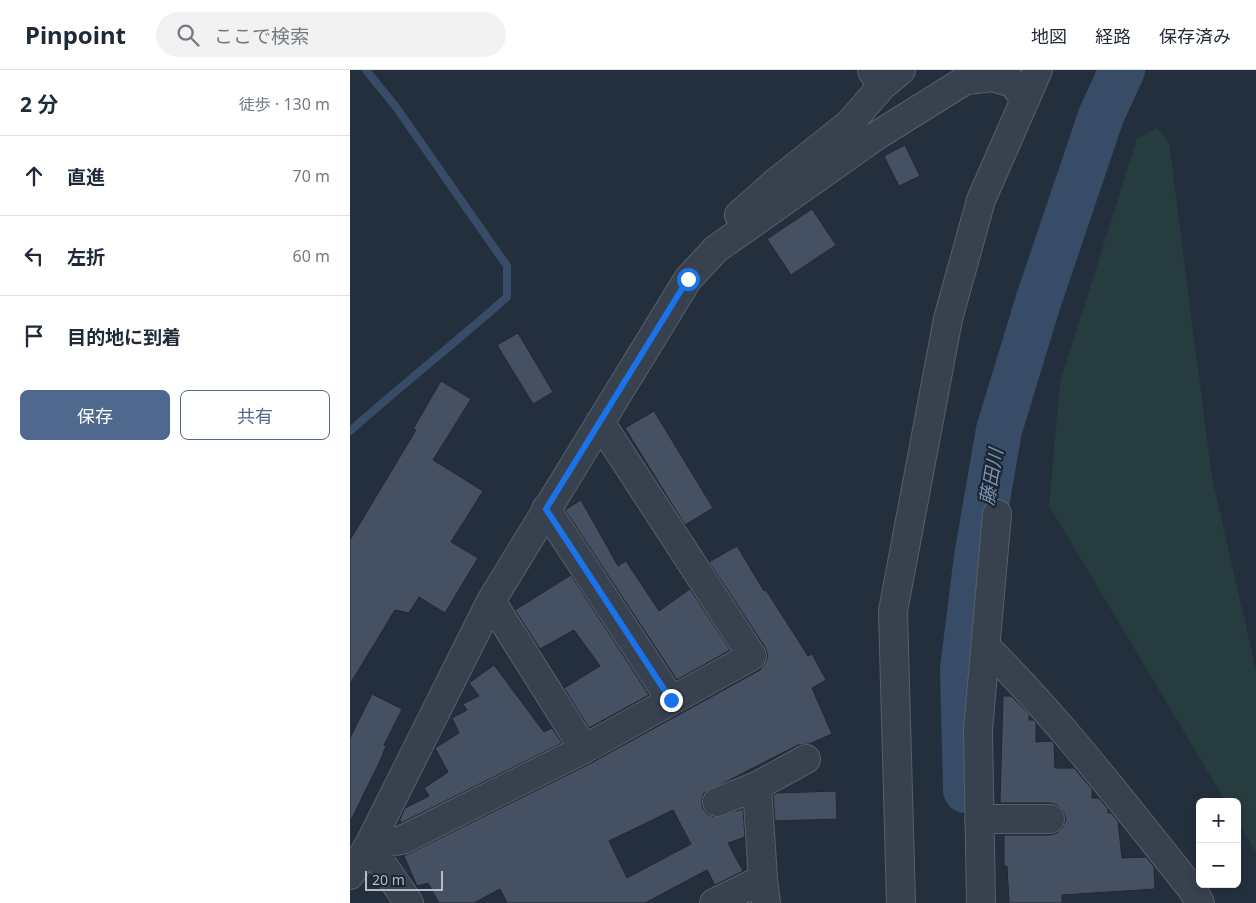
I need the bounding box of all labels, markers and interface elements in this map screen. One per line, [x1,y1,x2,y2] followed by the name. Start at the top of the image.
[156,12,506,57] search box
[25,18,126,51] text: Pinpoint
[174,21,202,49] icon: search
[214,23,309,49] text: ここで検索
[1031,24,1067,48] text: 地図
[1095,24,1131,48] text: 経路
[1159,24,1231,48] text: 保存済み
[20,90,58,118] text: 2 分
[239,93,330,115] text: 徒歩 · 130 m
[20,162,48,190] icon: ahead
[67,164,105,190] text: 直進
[293,165,330,187] text: 70 m
[20,242,48,270] icon: left
[67,244,105,270] text: 左折
[293,245,330,267] text: 60 m
[677,268,700,291] route start
[20,322,48,350] icon: arrive
[67,324,181,350] text: 目的地に到着
[20,390,170,440] button: 保存
[180,390,330,440] button: 共有
[973,445,1009,507] water label: 藤田川
[660,689,683,712] route end
[1196,798,1241,888] map controls
[1196,798,1241,843] button: +
[1196,843,1241,888] button: −
[365,868,442,891] scale bar
[372,870,405,889] text: 20 m

